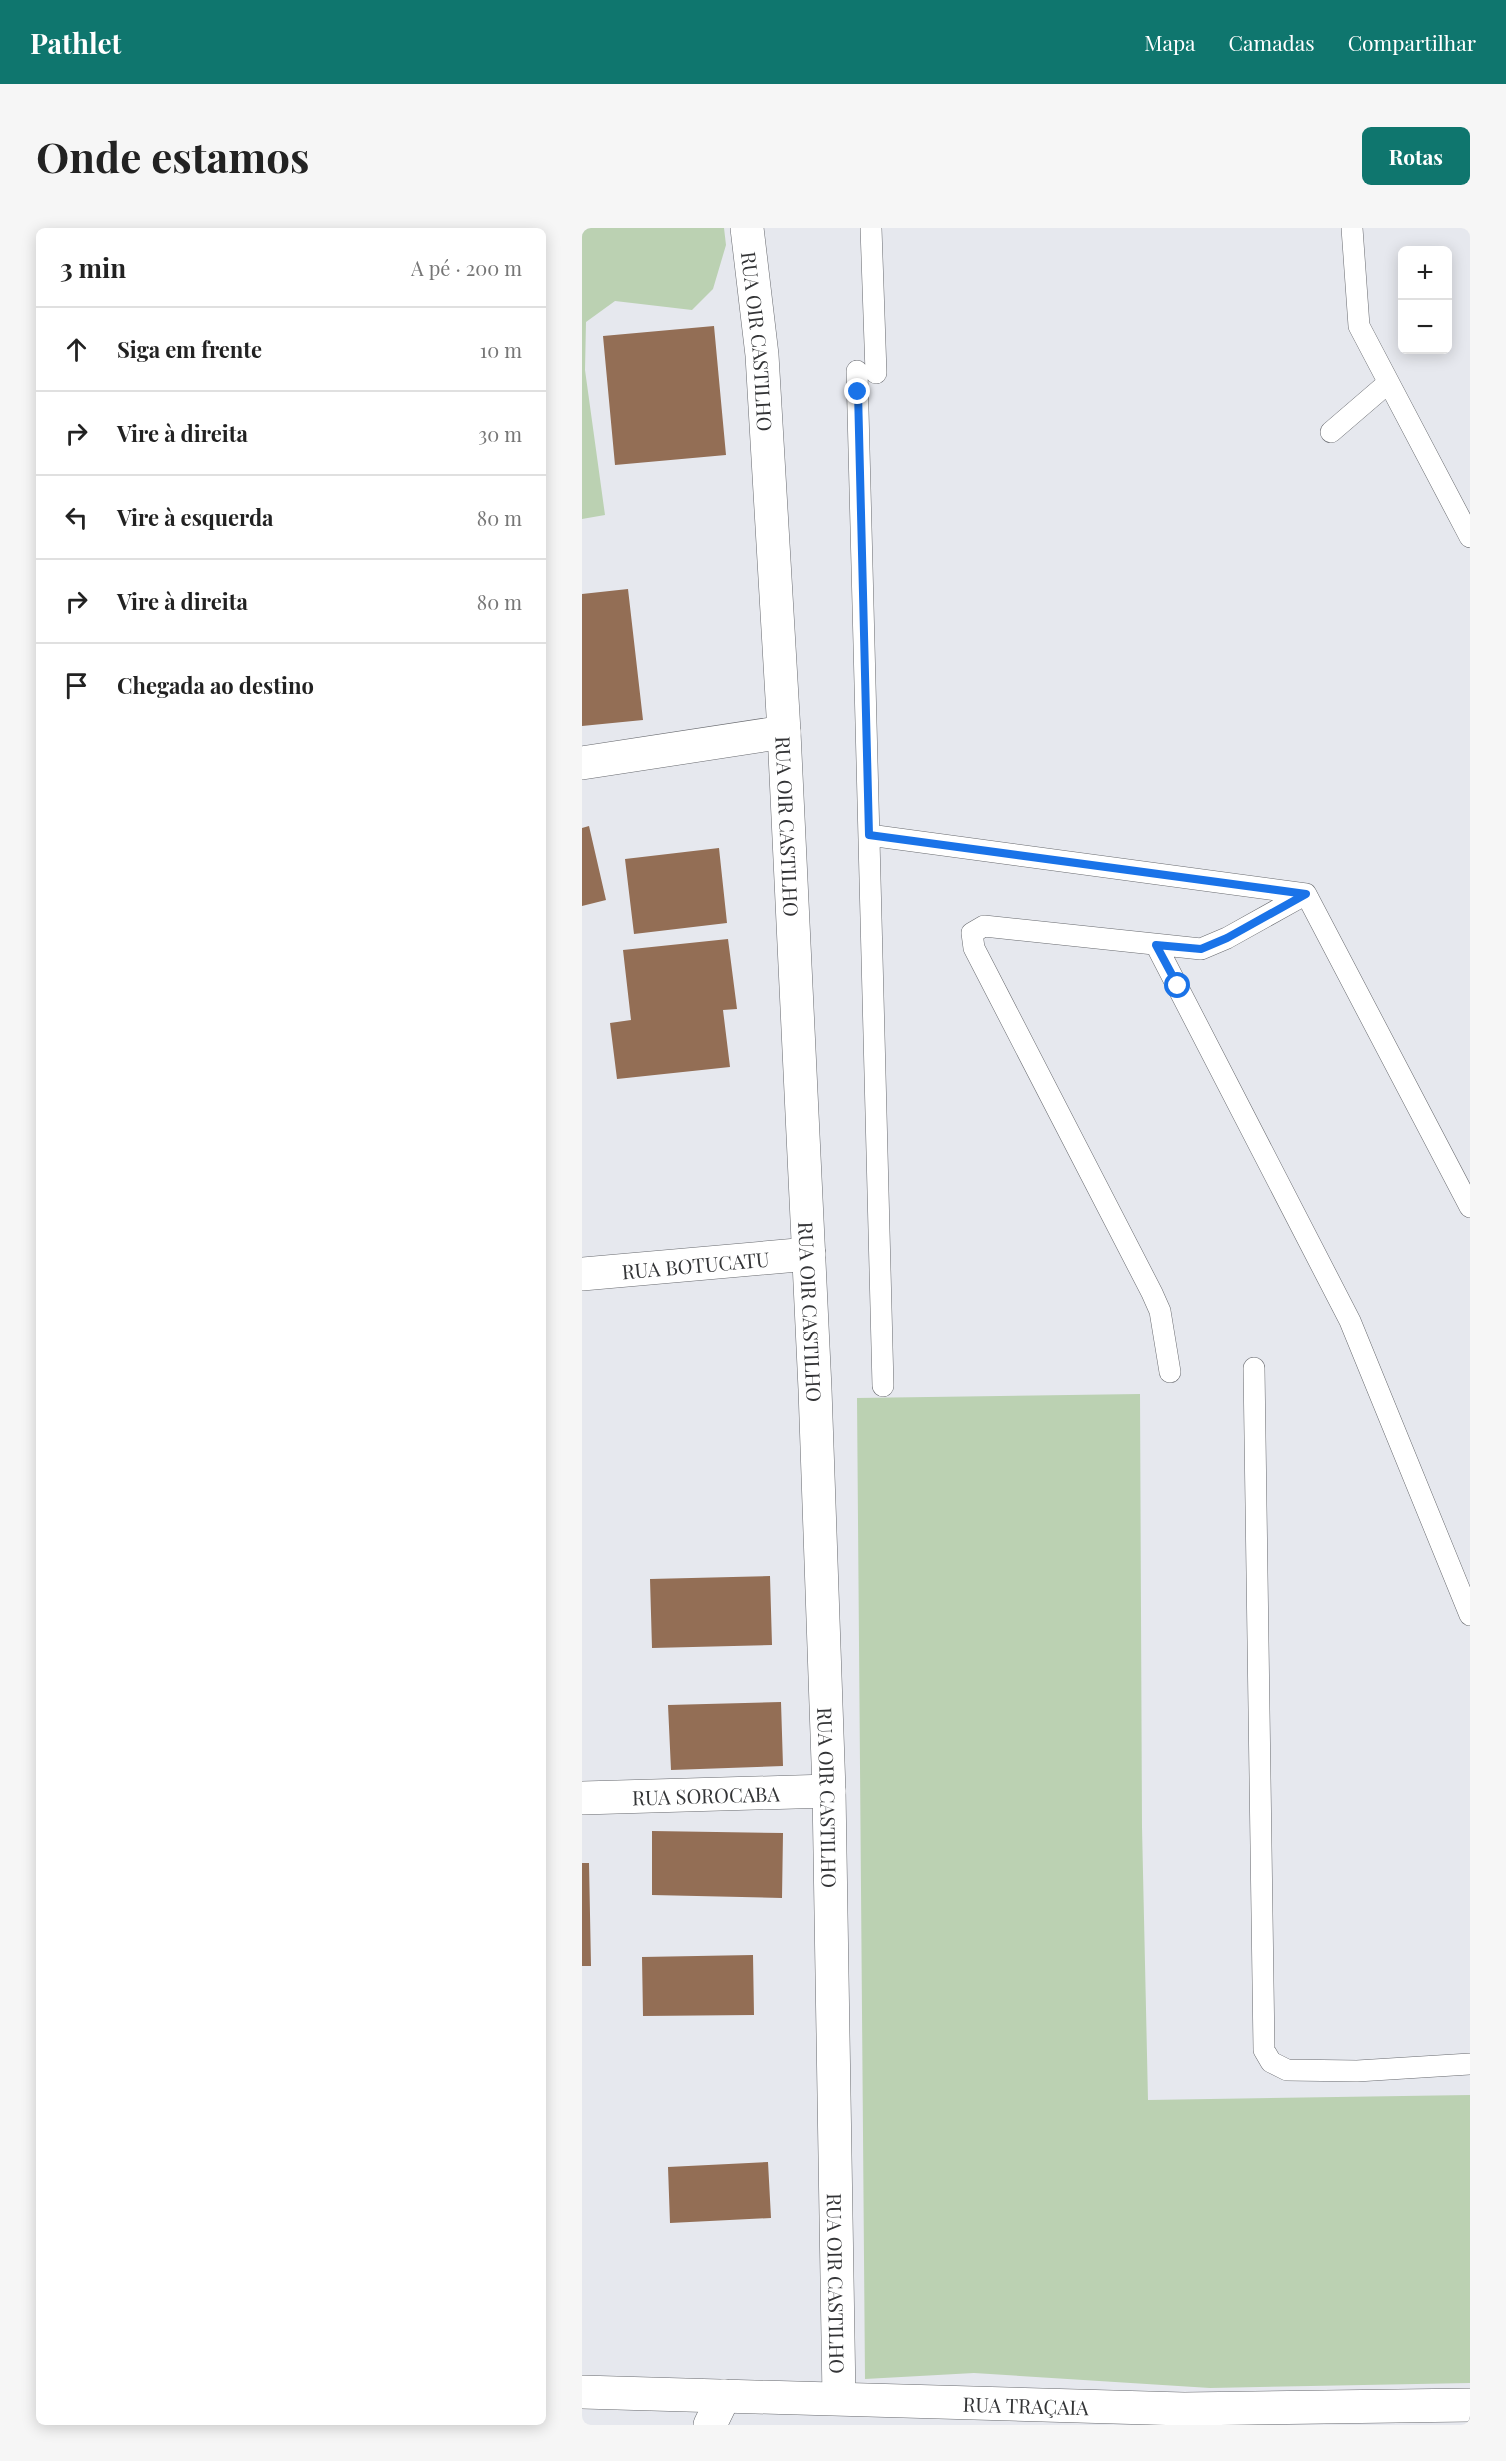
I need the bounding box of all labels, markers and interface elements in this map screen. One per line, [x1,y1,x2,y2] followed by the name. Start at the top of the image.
[30,24,121,61] text: Pathlet
[1144,28,1196,56] text: Mapa
[1229,28,1315,56] text: Camadas
[1348,28,1476,56] text: Compartilhar
[1362,127,1470,185] button: Rotas
[36,128,309,184] text: Onde estamos
[1398,246,1452,354] map controls
[1398,246,1452,300] button: +
[60,250,126,285] text: 3 min
[736,250,780,432] street label: RUA OIR CASTILHO
[411,254,522,281] text: A pé · 200 m
[1398,300,1452,354] button: −
[60,333,93,366] icon: ahead
[117,334,262,364] text: Siga em frente
[480,336,522,363] text: 10 m
[844,378,870,404] route end
[60,417,93,450] icon: right
[117,418,248,448] text: Vire à direita
[478,420,522,447] text: 30 m
[60,501,93,534] icon: left
[117,502,274,532] text: Vire à esquerda
[477,504,522,531] text: 80 m
[60,585,93,618] icon: right
[117,586,248,616] text: Vire à direita
[477,588,522,615] text: 80 m
[60,669,93,702] icon: arrive
[117,670,314,700] text: Chegada ao destino
[771,736,806,917] street label: RUA OIR CASTILHO
[1164,972,1190,998] route start
[794,1221,829,1403] street label: RUA OIR CASTILHO
[621,1244,771,1284] street label: RUA BOTUCATU
[813,1707,844,1888] street label: RUA OIR CASTILHO
[632,1779,781,1810] street label: RUA SOROCABA
[822,2193,852,2374] street label: RUA OIR CASTILHO
[962,2389,1090,2420] street label: RUA TRAÇAIA

